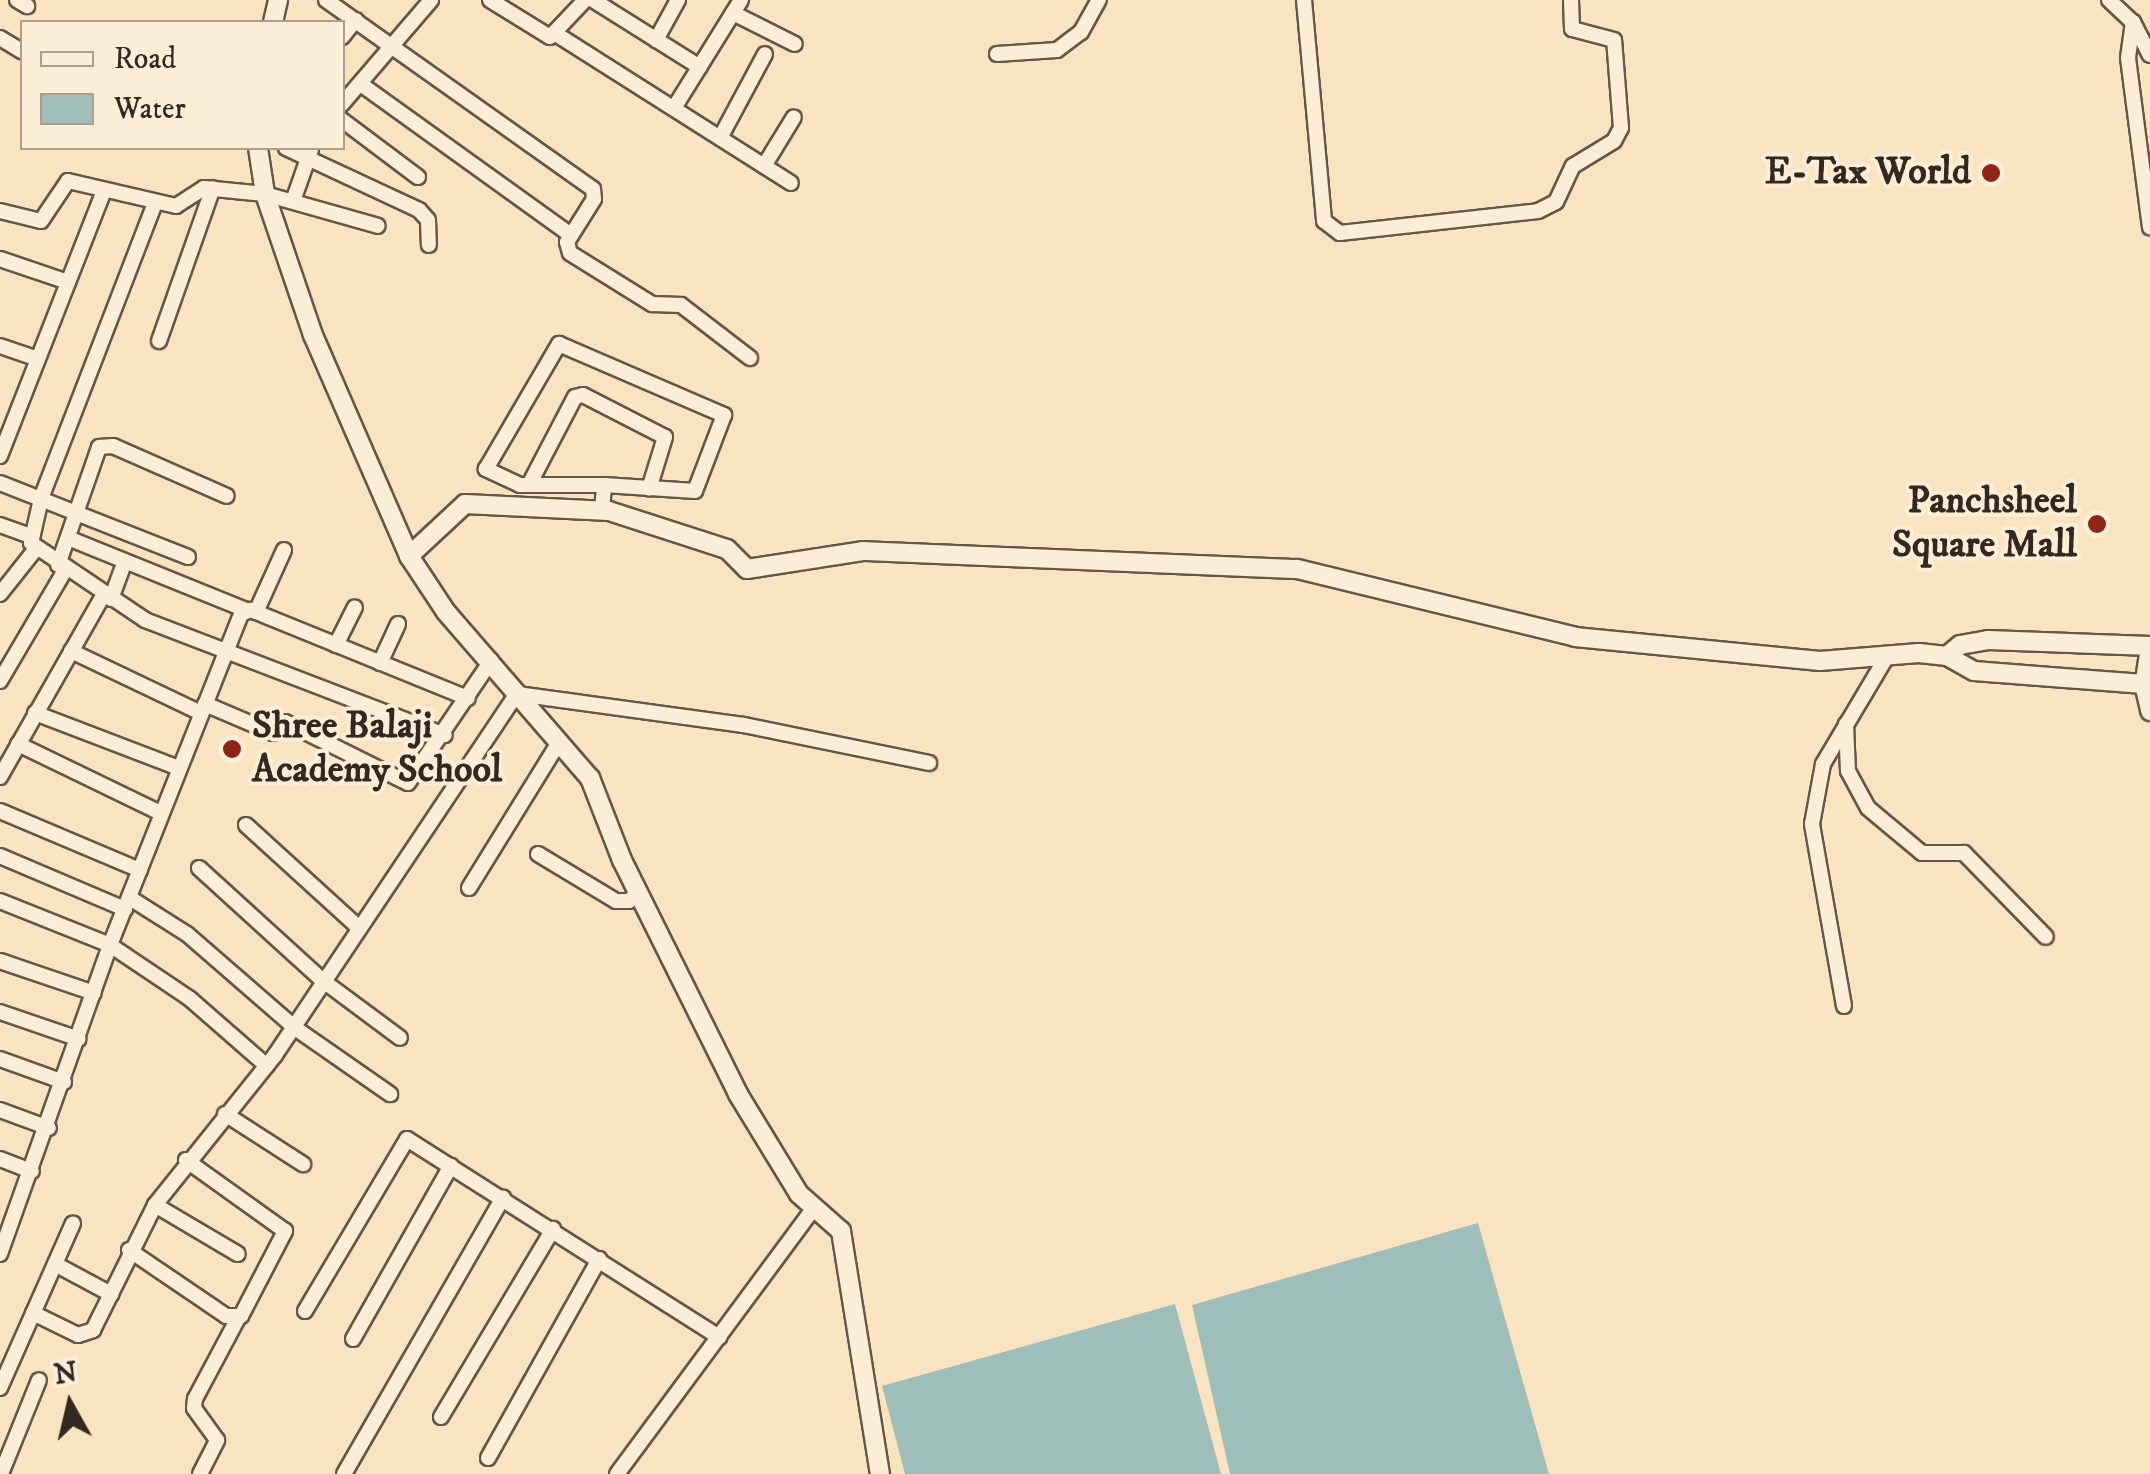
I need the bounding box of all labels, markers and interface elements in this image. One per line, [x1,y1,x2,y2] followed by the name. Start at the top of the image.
[20,20,345,150] legend
[114,41,176,78] text: Road
[114,91,186,128] text: Water
[1765,150,1971,196] place label: E-Tax World
[1980,162,2002,184] marker: E-Tax World
[1892,479,2077,568] place label: Panchsheel Square Mall
[2086,513,2108,535] marker: Panchsheel Square Mall
[252,704,502,794] place label: Shree Balaji Academy School
[221,738,243,760] marker: Shree Balaji Academy School
[20,1354,120,1454] north arrow
[52,1355,80,1393] text: N

